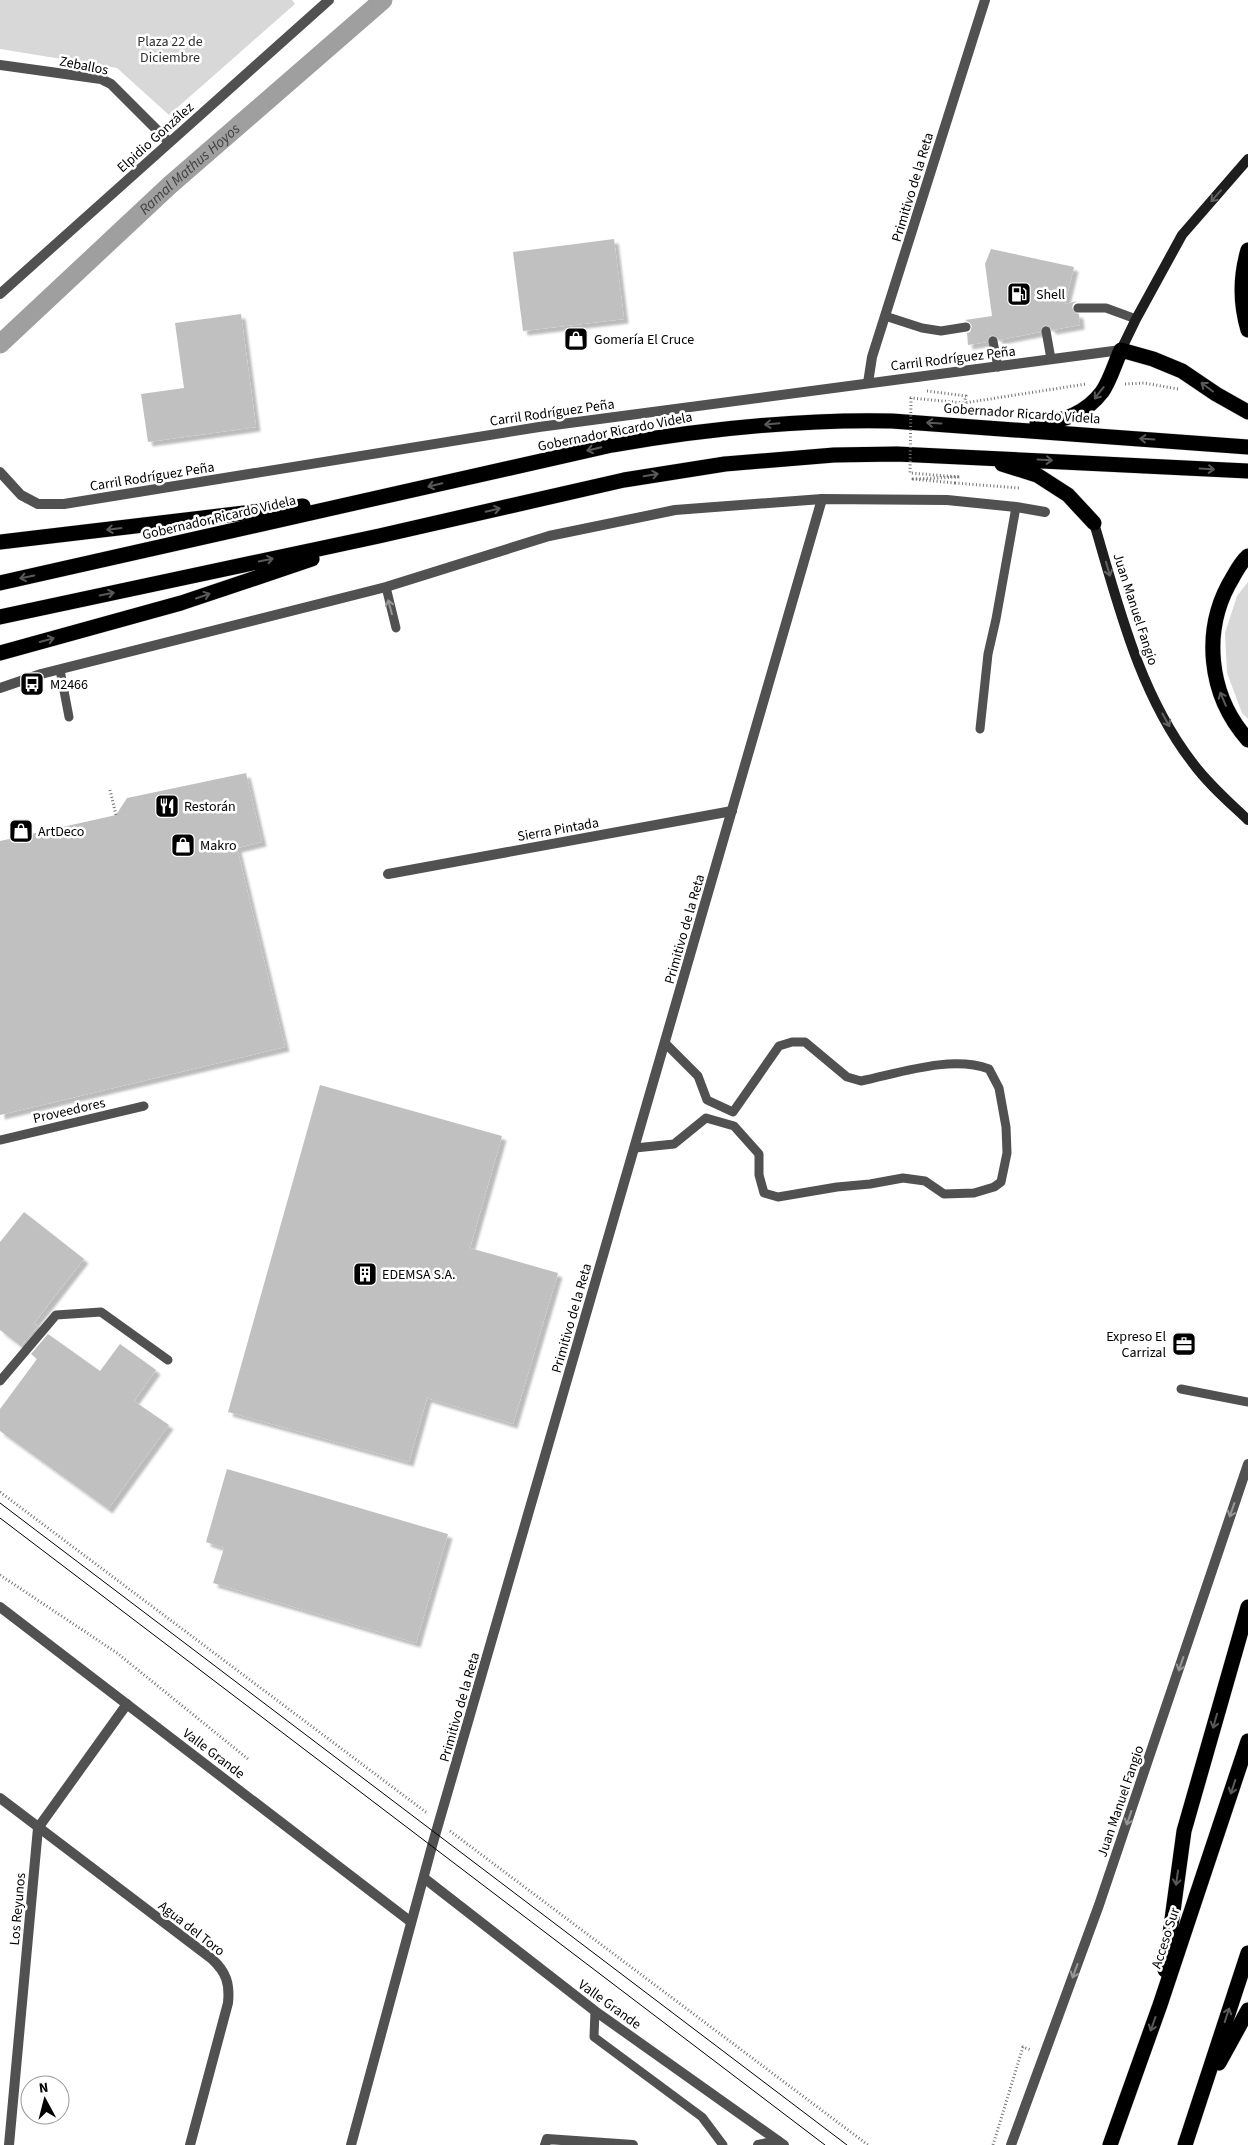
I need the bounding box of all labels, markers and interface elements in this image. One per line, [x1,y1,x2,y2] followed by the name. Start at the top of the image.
[137,32,203,68] park label: Plaza 22 de Diciembre
[58,51,110,81] street label: Zeballos
[113,98,198,178] street label: Elpidio González
[135,119,245,220] water label: Ramal Mathus Hoyos
[887,130,939,244] street label: Primitivo de la Reta
[1210,189,1222,202] one-way arrow
[1006,281,1032,307] fuel station icon: Shell
[1036,285,1066,305] place label: Shell
[563,326,589,352] shop icon: Gomería El Cruce
[594,330,694,350] place label: Gomería El Cruce
[890,341,1017,377] street label: Carril Rodríguez Peña
[1200,382,1213,393] one-way arrow
[1094,386,1105,399] one-way arrow
[489,394,616,432] street label: Carril Rodríguez Peña
[943,399,1101,429] street label: Gobernador Ricardo Videla
[536,407,694,457] street label: Gobernador Ricardo Videla
[764,419,780,429] one-way arrow
[926,419,942,428] one-way arrow
[1139,434,1155,443] one-way arrow
[586,445,602,454] one-way arrow
[1037,456,1053,465] one-way arrow
[89,457,216,497] street label: Carril Rodríguez Peña
[1199,464,1215,473] one-way arrow
[643,470,659,480] one-way arrow
[428,481,444,490] one-way arrow
[140,491,298,545] street label: Gobernador Ricardo Videla
[484,505,500,514] one-way arrow
[106,524,122,534] one-way arrow
[1107,551,1163,668] street label: Juan Manuel Fangio
[257,555,273,564] one-way arrow
[1104,561,1113,577] one-way arrow
[19,573,35,582] one-way arrow
[98,589,114,598] one-way arrow
[195,591,211,600] one-way arrow
[385,600,395,616] one-way arrow
[39,634,55,644] one-way arrow
[19,671,45,697] bus stop icon: M2466
[50,675,88,695] place label: M2466
[1217,692,1227,707] one-way arrow
[1162,713,1172,727] one-way arrow
[154,793,180,819] restaurant icon: Restorán
[184,797,236,817] place label: Restorán
[516,813,601,847] street label: Sierra Pintada
[8,818,34,844] shop icon: ArtDeco
[38,822,84,842] place label: ArtDeco
[170,832,196,858] shop icon: Makro
[200,836,236,856] place label: Makro
[660,872,710,987] street label: Primitivo de la Reta
[31,1093,107,1129] street label: Proveedores
[352,1261,378,1287] building icon: EDEMSA S.A.
[547,1261,597,1376] street label: Primitivo de la Reta
[382,1265,455,1285] place label: EDEMSA S.A.
[1106,1327,1166,1363] place label: Expreso El Carrizal
[1171,1331,1197,1357] office icon: Expreso El Carrizal
[1227,1502,1237,1518] one-way arrow
[435,1650,485,1765] street label: Primitivo de la Reta
[1175,1656,1185,1672] one-way arrow
[1210,1712,1220,1728] one-way arrow
[178,1724,249,1784] street label: Valle Grande
[1092,1743,1149,1860] street label: Juan Manuel Fangio
[1227,1779,1237,1795] one-way arrow
[1124,1810,1133,1825] one-way arrow
[1172,1870,1182,1886] one-way arrow
[5,1872,31,1946] street label: Los Reyunos
[154,1896,229,1961] street label: Agua del Toro
[1147,1905,1185,1971] street label: Acceso Sur
[1070,1963,1079,1978] one-way arrow
[574,1975,645,2035] street label: Valle Grande
[1223,2008,1233,2024] one-way arrow
[1148,2016,1157,2031] one-way arrow
[20,2075,70,2125] north arrow
[38,2078,49,2099] text: N

